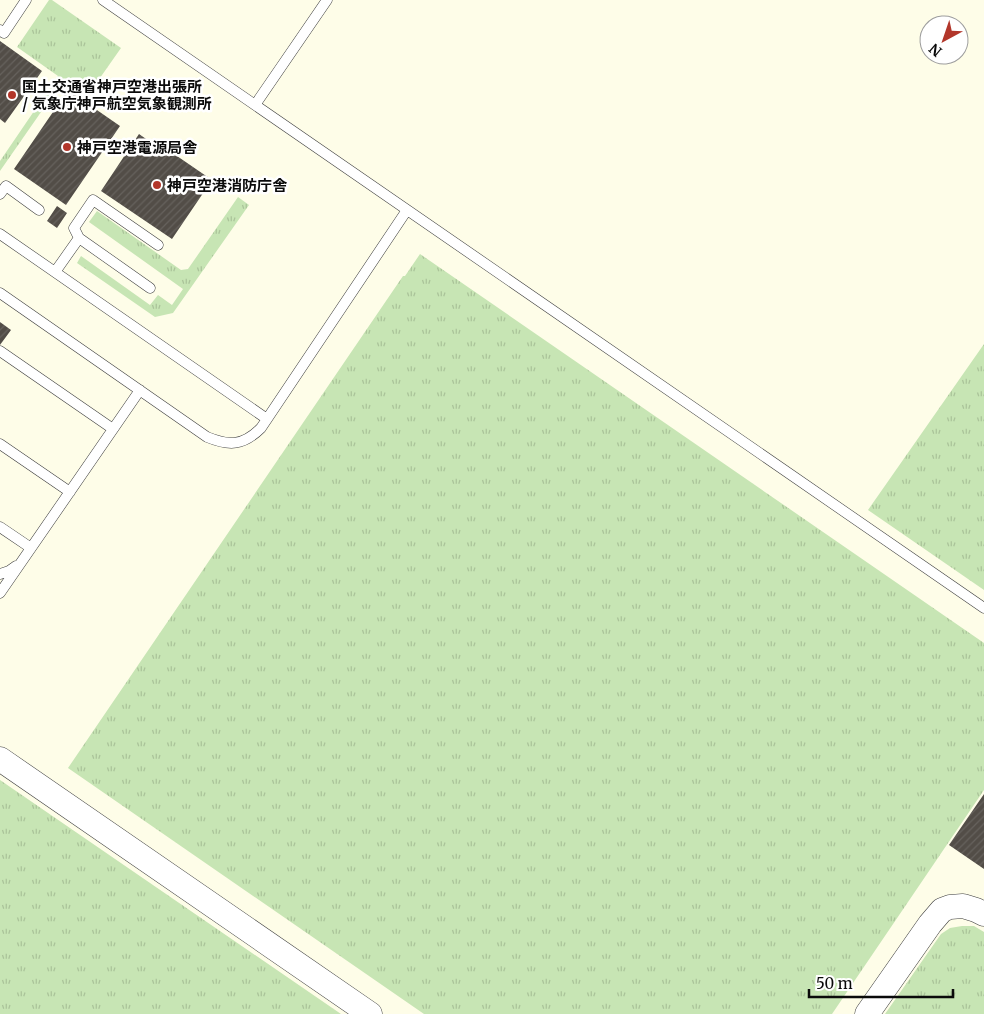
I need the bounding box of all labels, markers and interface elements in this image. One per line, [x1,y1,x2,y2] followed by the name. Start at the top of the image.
[919,15,969,65] north arrow
[926,40,946,60] text: N
[22,77,212,113] place label: 国土交通省神戸空港出張所 / 気象庁神戸航空気象観測所
[6,89,18,101] marker: 国土交通省神戸空港出張所 / 気象庁神戸航空気象観測所
[76,138,198,157] place label: 神戸空港電源局舎
[61,141,73,153] marker: 神戸空港電源局舎
[166,176,288,195] place label: 神戸空港消防庁舎
[151,179,163,191] marker: 神戸空港消防庁舎
[809,966,953,998] scale bar
[816,974,853,993] text: 50 m

